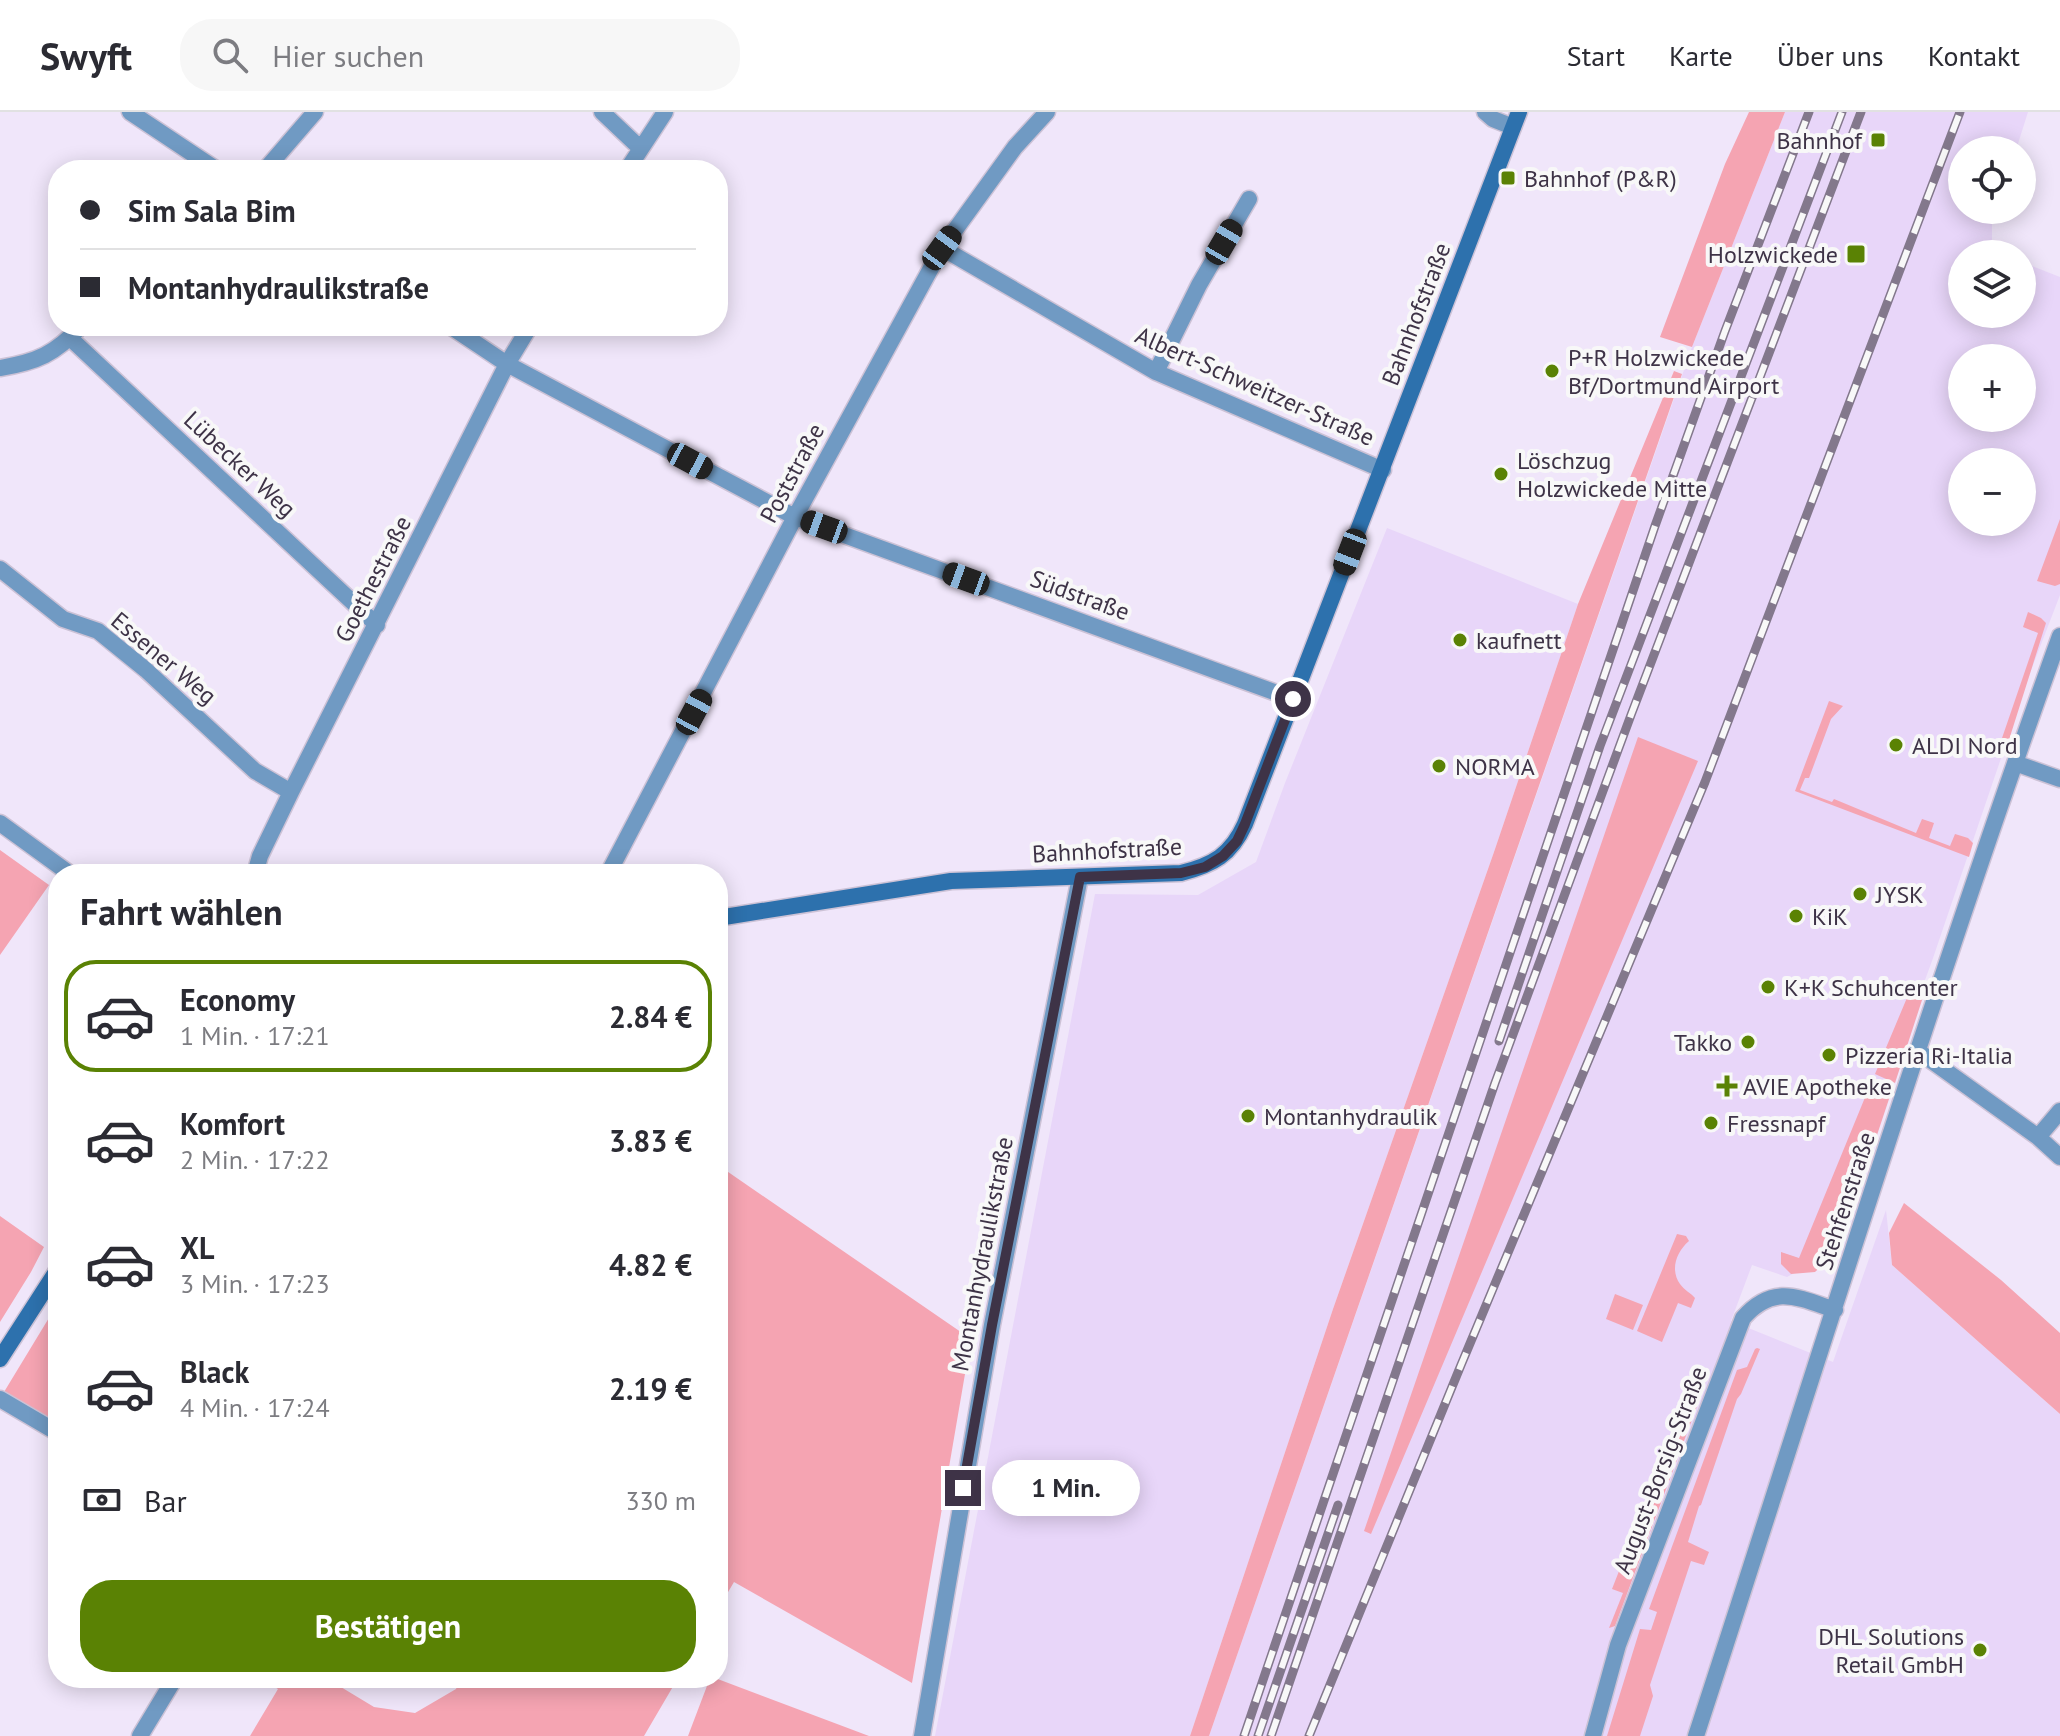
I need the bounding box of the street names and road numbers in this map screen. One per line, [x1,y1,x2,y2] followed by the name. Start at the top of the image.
[1375,238,1457,390] street label: Bahnhofstraße
[1131,319,1379,453] street label: Albert-Schweitzer-Straße
[177,404,303,524] street label: Lübecker Weg
[753,418,831,528] street label: Poststraße
[328,511,418,647] street label: Goethestraße
[1026,563,1134,627] street label: Südstraße
[105,605,223,711] street label: Essener Weg
[1031,831,1183,869] street label: Bahnhofstraße
[1808,1128,1882,1274] street label: Stehfenstraße
[944,1134,1020,1374] street label: Montanhydraulikstraße
[1606,1362,1714,1578] street label: August-Borsig-Straße

